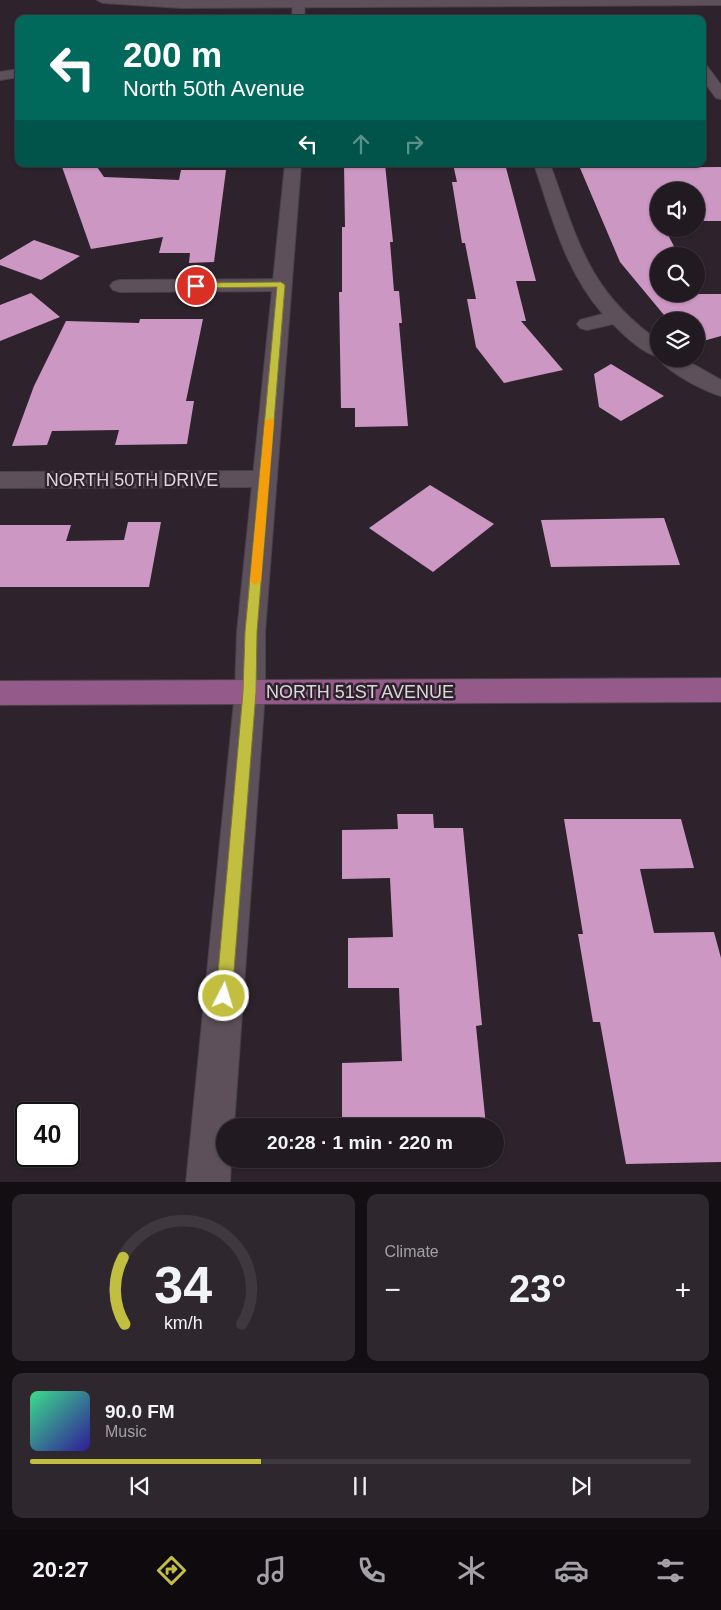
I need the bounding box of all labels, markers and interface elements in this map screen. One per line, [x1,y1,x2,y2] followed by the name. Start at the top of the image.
[40,35,105,100] icon: left
[123,35,222,74] text: 200 m
[123,76,305,101] text: North 50th Avenue
[294,130,322,158] icon: left
[347,130,375,158] icon: ahead
[400,130,428,158] icon: right
[650,182,705,367] map controls
[650,182,705,237] button: sound
[650,247,705,302] button: search
[175,265,217,307] pin
[182,272,210,300] icon: arrive
[650,312,705,367] button: layers
[46,470,218,490] street label: NORTH 50TH DRIVE
[266,682,454,702] street label: NORTH 51ST AVENUE
[197,969,249,1021] position arrow
[15,1102,80,1167] speed limit sign: 40
[267,1132,453,1153] text: 20:28 · 1 min · 220 m
[385,1243,439,1260] text: Climate
[154,1256,212,1314] text: 34
[509,1268,566,1310] text: 23°
[385,1274,401,1305] text: −
[675,1274,691,1305] text: +
[164,1313,203,1333] text: km/h
[105,1401,175,1422] text: 90.0 FM
[105,1423,147,1440] text: Music
[126,1472,154,1500] icon: previous
[346,1472,374,1500] icon: pause
[567,1472,595,1500] icon: next
[154,1553,189,1588] icon: directions
[254,1553,289,1588] icon: music
[354,1553,389,1588] icon: phone
[454,1553,489,1588] icon: climate
[554,1553,589,1588] icon: car
[653,1553,688,1588] icon: filters
[32,1557,89,1582] text: 20:27

